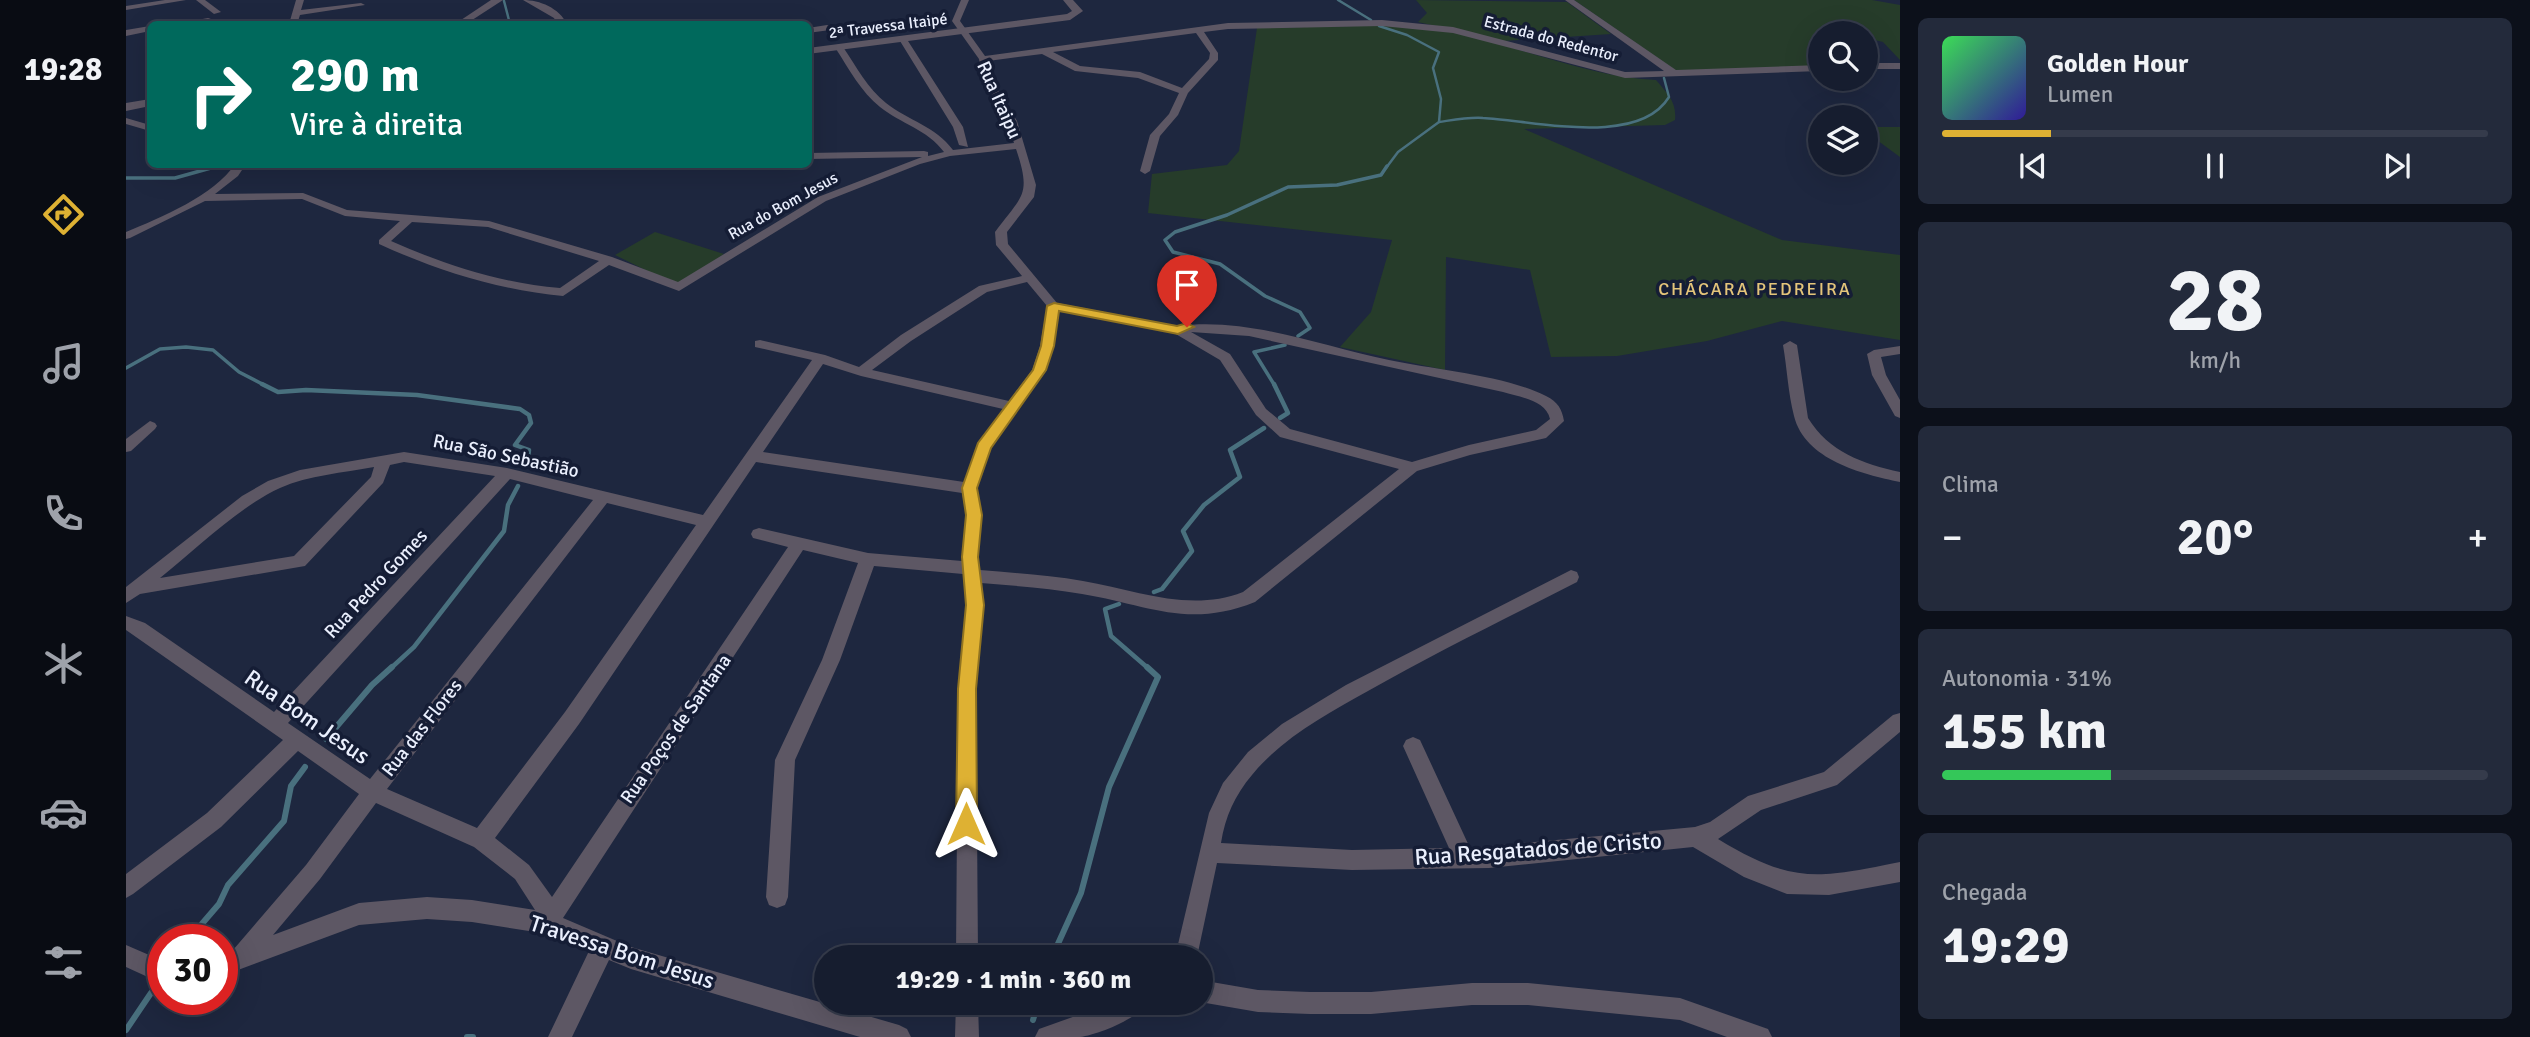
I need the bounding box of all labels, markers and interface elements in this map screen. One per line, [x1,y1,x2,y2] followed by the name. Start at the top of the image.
[827,9,949,43] street label: 2ª Travessa Itaipé
[1482,11,1620,67] street label: Estrada do Redentor
[1808,21,1878,175] map controls
[1808,21,1878,91] button: search
[290,45,420,105] text: 290 m
[2047,48,2188,80] text: Golden Hour
[175,49,266,140] icon: right
[24,50,102,89] text: 19:28
[971,57,1027,143] street label: Rua Itaipu
[2047,80,2113,109] text: Lumen
[290,105,463,144] text: Vire à direita
[1808,105,1878,175] button: layers
[2014,147,2052,185] icon: previous
[2196,147,2234,185] icon: pause
[2378,147,2416,185] icon: next
[725,168,841,244] street label: Rua do Bom Jesus
[39,190,88,239] icon: directions
[2166,244,2264,357] text: 28
[1157,255,1217,327] pin
[1168,266,1206,304] icon: arrive
[1658,278,1852,300] district label: CHÁCARA PEDREIRA
[39,339,88,388] icon: music
[2189,346,2241,375] text: km/h
[431,429,581,483] street label: Rua São Sebastião
[1942,470,1999,499] text: Clima
[39,489,88,538] icon: phone
[2177,505,2253,569] text: 20°
[1942,514,1963,561] text: −
[2467,514,2488,561] text: +
[319,524,433,644] street label: Rua Pedro Gomes
[39,639,88,688] icon: climate
[615,650,737,808] street label: Rua Poços de Santana
[239,663,375,771] street label: Rua Bom Jesus
[1942,664,2112,693] text: Autonomia · 31%
[377,675,467,781] street label: Rua das Flores
[1942,699,2107,763] text: 155 km
[929,787,1003,861] position arrow
[39,788,88,837] icon: car
[1413,826,1663,872] street label: Rua Resgatados de Cristo
[1942,878,2027,907] text: Chegada
[526,909,718,995] street label: Travessa Bom Jesus
[1942,913,2070,977] text: 19:29
[147,924,238,1015] speed limit sign: 30
[39,938,88,987] icon: filters
[896,964,1131,996] text: 19:29 · 1 min · 360 m

